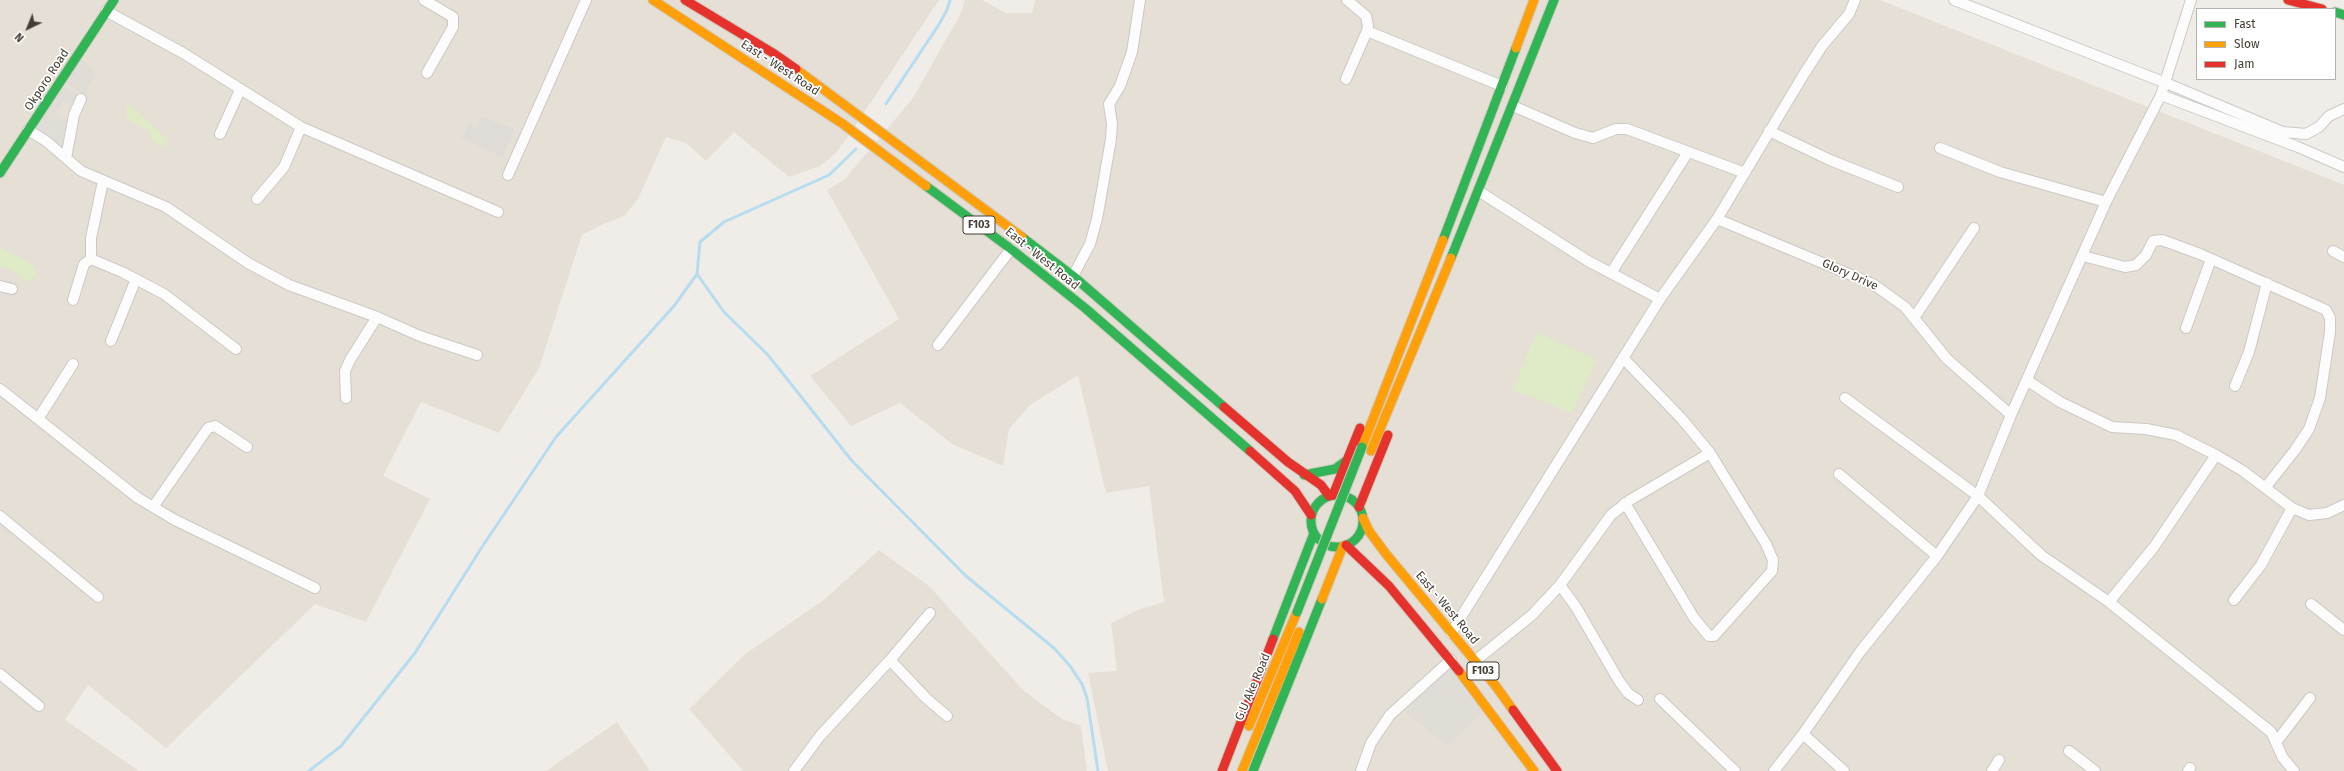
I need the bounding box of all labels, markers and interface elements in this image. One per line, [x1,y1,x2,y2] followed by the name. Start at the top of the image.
[8,8,48,48] north arrow
[2196,8,2336,80] legend
[2234,17,2256,31] text: Fast
[12,30,27,44] text: N
[738,37,822,99] street label: East - West Road
[2234,37,2260,51] text: Slow
[22,46,72,114] street label: Okporo Road
[2234,57,2254,71] text: Jam
[963,216,995,234] road number: F103
[1002,225,1082,293] street label: East - West Road
[1820,256,1880,294] street label: Glory Drive
[1412,569,1482,647] street label: East - West Road
[1232,651,1274,723] street label: G.U Ake Road
[1467,662,1499,680] road number: F103

